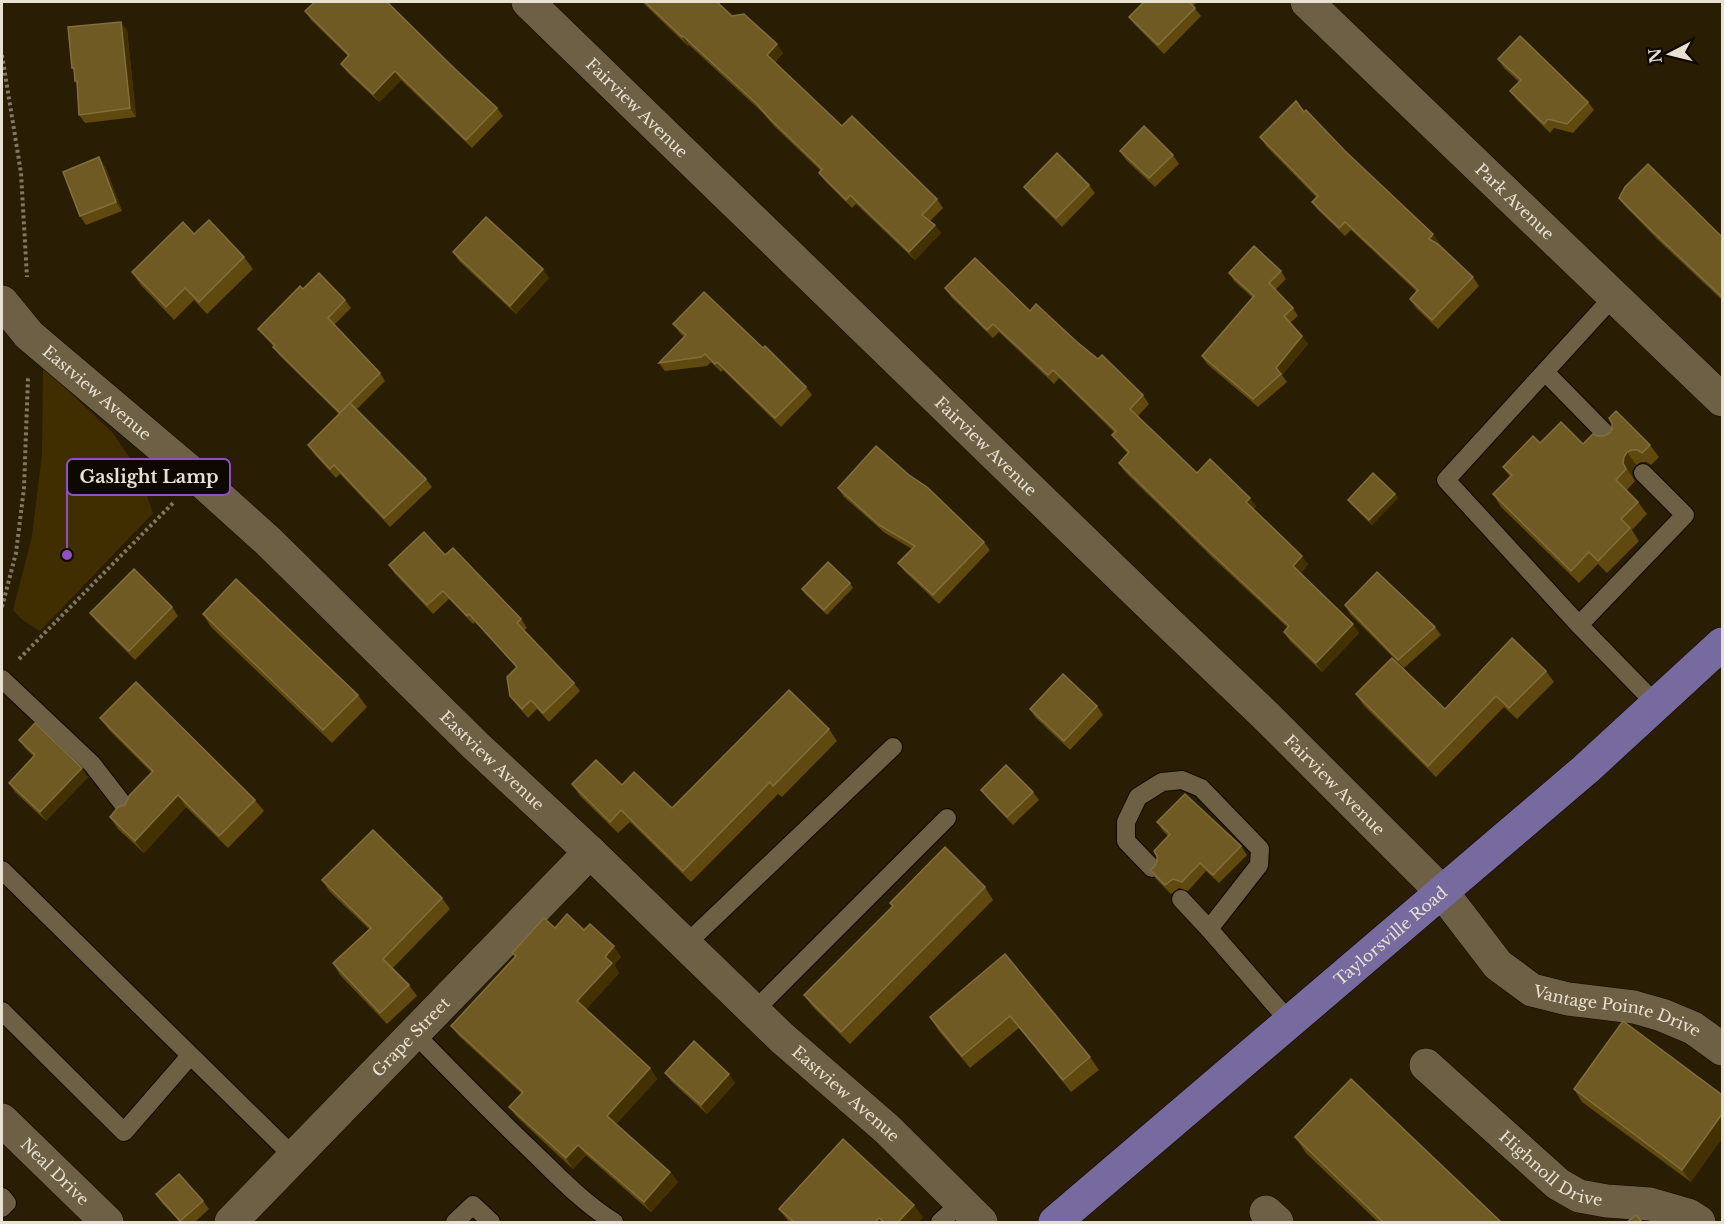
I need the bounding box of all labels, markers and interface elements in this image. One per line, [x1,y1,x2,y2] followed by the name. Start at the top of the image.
[1640,24,1700,84] north arrow
[1644,47,1666,65] text: N
[582,54,692,162] street label: Fairview Avenue
[1471,159,1559,244] street label: Park Avenue
[39,341,156,444] street label: Eastview Avenue
[931,392,1041,500] street label: Fairview Avenue
[67,459,230,495] callout: Gaslight Lamp
[79,466,219,488] text: Gaslight Lamp
[436,706,549,814] street label: Eastview Avenue
[1280,730,1389,839] street label: Fairview Avenue
[1330,882,1451,990] street label: Taylorsville Road
[1530,981,1705,1041] street label: Vantage Pointe Drive
[368,993,454,1081] street label: Grape Street
[788,1041,904,1146] street label: Eastview Avenue
[1495,1126,1604,1210] street label: Highnoll Drive
[17,1134,93,1209] street label: Neal Drive

